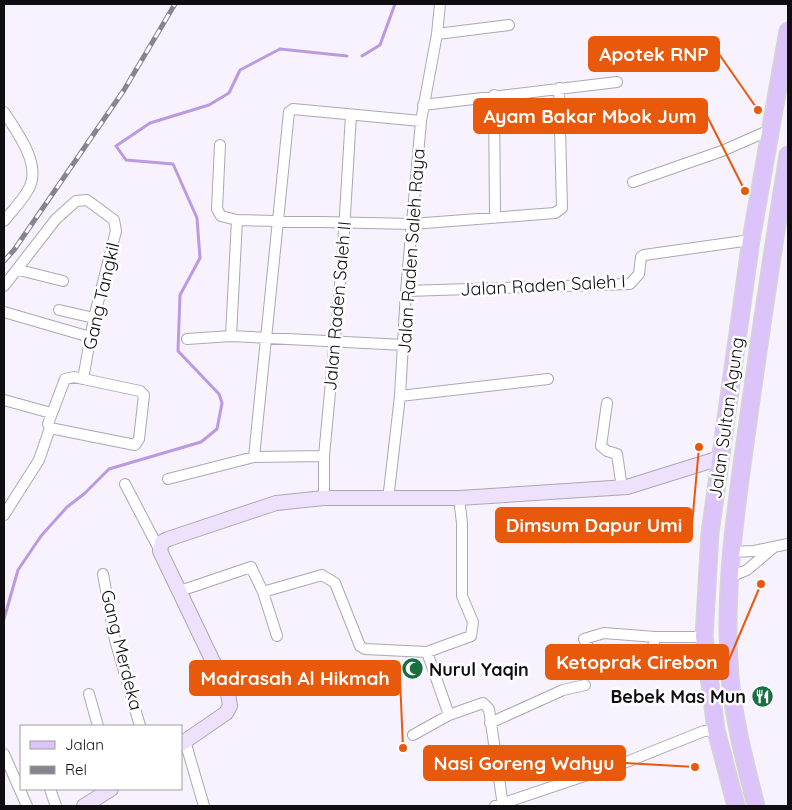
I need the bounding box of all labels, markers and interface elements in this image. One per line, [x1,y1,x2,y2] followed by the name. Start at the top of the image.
[589,37,719,71] callout: Apotek RNP
[599,42,709,66] text: Apotek RNP
[474,99,707,133] callout: Ayam Bakar Mbok Jum
[484,104,696,128] text: Ayam Bakar Mbok Jum
[392,148,430,354] street label: Jalan Raden Saleh Raya
[318,220,356,392] street label: Jalan Raden Saleh II
[77,240,125,352] street label: Gang Tangkil
[460,269,626,301] street label: Jalan Raden Saleh I
[703,336,749,500] street label: Jalan Sultan Agung
[496,508,692,542] callout: Dimsum Dapur Umi
[506,513,682,537] text: Dimsum Dapur Umi
[96,587,148,713] street label: Gang Merdeka
[546,645,728,679] callout: Ketoprak Cirebon
[556,650,718,674] text: Ketoprak Cirebon
[401,657,425,681] mosque icon: Nurul Yaqin
[429,658,529,681] place label: Nurul Yaqin
[190,661,400,695] callout: Madrasah Al Hikmah
[200,666,390,690] text: Madrasah Al Hikmah
[750,684,774,708] restaurant icon: Bebek Mas Mun
[611,685,746,708] place label: Bebek Mas Mun
[20,725,182,790] legend
[65,735,104,754] text: Jalan
[424,746,625,780] callout: Nasi Goreng Wahyu
[434,751,614,775] text: Nasi Goreng Wahyu
[65,760,87,779] text: Rel

